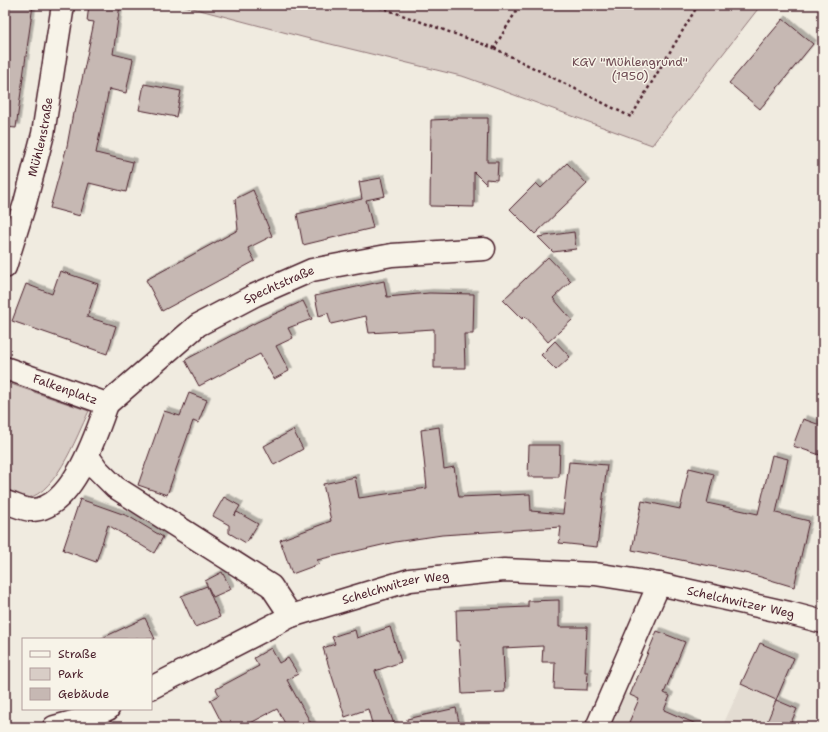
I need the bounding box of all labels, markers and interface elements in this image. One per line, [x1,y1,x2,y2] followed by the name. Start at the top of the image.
[572,54,688,84] park label: KGV "Mühlengrund" (1950)
[24,96,57,178] street label: Mühlenstraße
[241,262,317,308] street label: Spechtstraße
[31,370,100,408] street label: Falkenplatz
[340,568,450,608] street label: Schelchwitzer Weg
[685,582,797,622] street label: Schelchwitzer Weg
[22,638,152,710] legend
[58,646,97,662] text: Straße
[58,666,84,682] text: Park
[58,686,109,702] text: Gebäude

